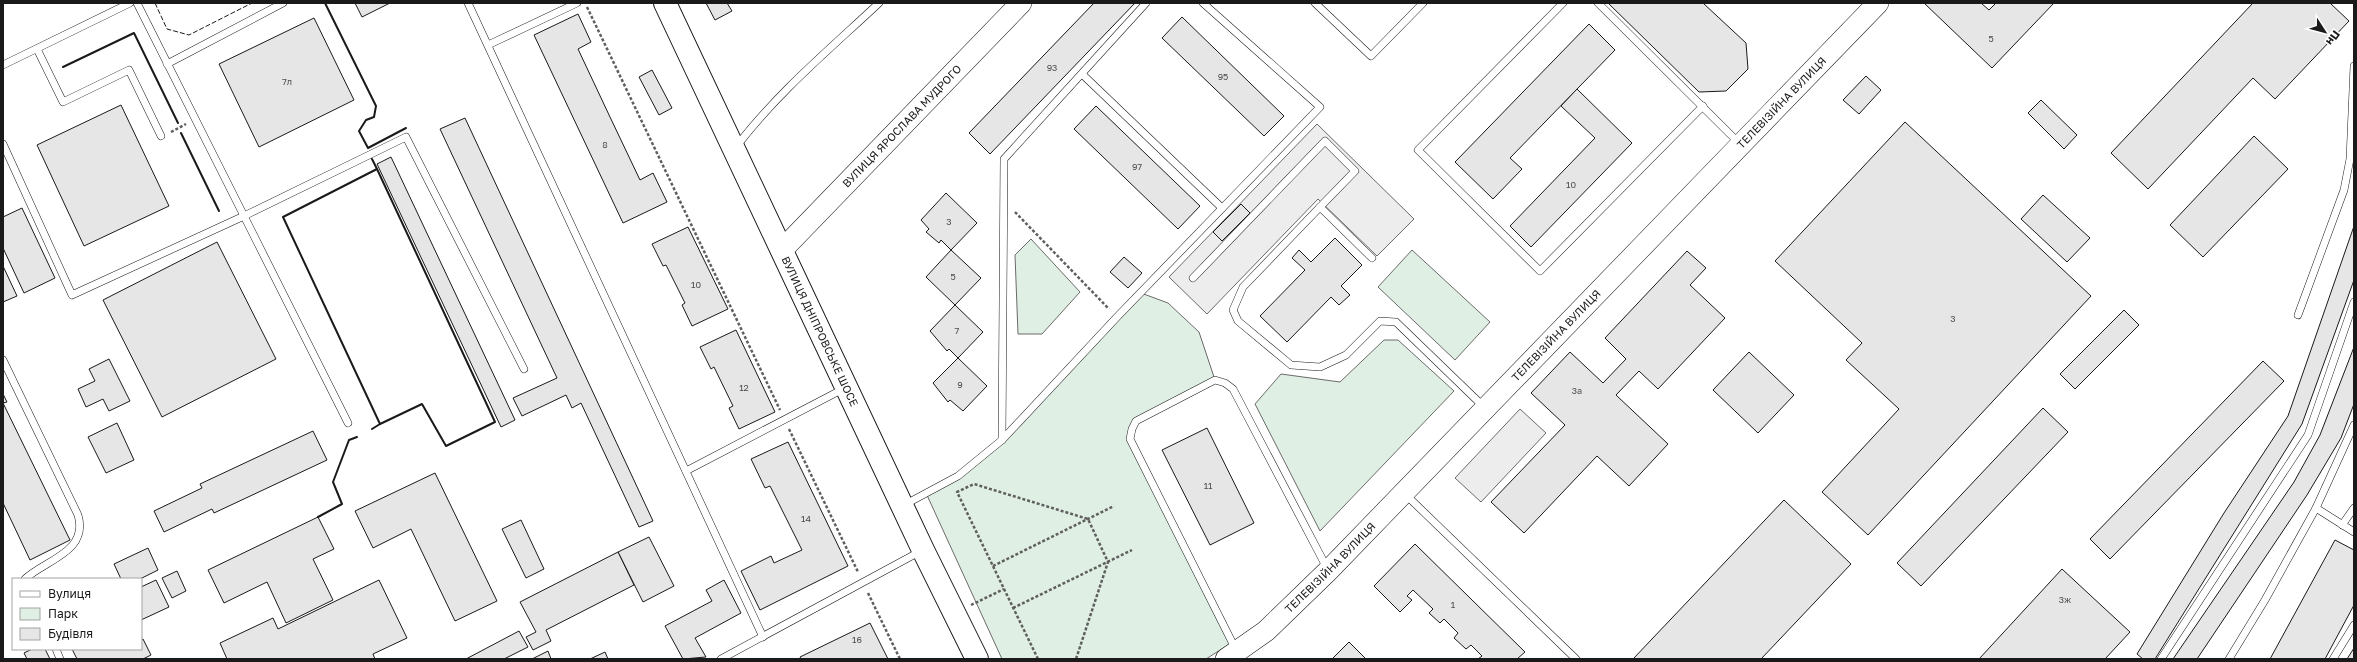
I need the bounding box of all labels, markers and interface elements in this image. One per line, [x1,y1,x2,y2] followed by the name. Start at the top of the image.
[2305,12,2345,52] north arrow
[2324,28,2343,48] text: Пн
[1988,33,1994,44] house number: 5
[1734,54,1828,151] street label: ТЕЛЕВІЗІЙНА ВУЛИЦЯ
[839,62,964,190] street label: ВУЛИЦЯ ЯРОСЛАВА МУДРОГО
[1047,62,1057,73] house number: 93
[1218,71,1228,82] house number: 95
[282,76,292,87] house number: 7л
[602,139,608,150] house number: 8
[1132,161,1142,172] house number: 97
[1566,179,1576,190] house number: 10
[946,216,952,227] house number: 3
[779,254,861,408] street label: ВУЛИЦЯ ДНІПРОВСЬКЕ ШОСЕ
[950,271,956,282] house number: 5
[691,279,701,290] house number: 10
[1509,287,1603,384] street label: ТЕЛЕВІЗІЙНА ВУЛИЦЯ
[1950,313,1956,324] house number: 3
[955,325,960,336] house number: 7
[957,379,963,390] house number: 9
[739,382,749,393] house number: 12
[1572,385,1582,396] house number: 3а
[1204,480,1213,491] house number: 11
[801,513,811,524] house number: 14
[1282,519,1378,615] street label: ТЕЛЕВІЗІЙНА ВУЛИЦЯ
[12,578,142,650] legend
[48,586,91,601] text: Вулиця
[2059,594,2071,605] house number: 3ж
[1451,599,1456,610] house number: 1
[48,606,78,621] text: Парк
[48,626,93,641] text: Будівля
[852,634,862,645] house number: 16

